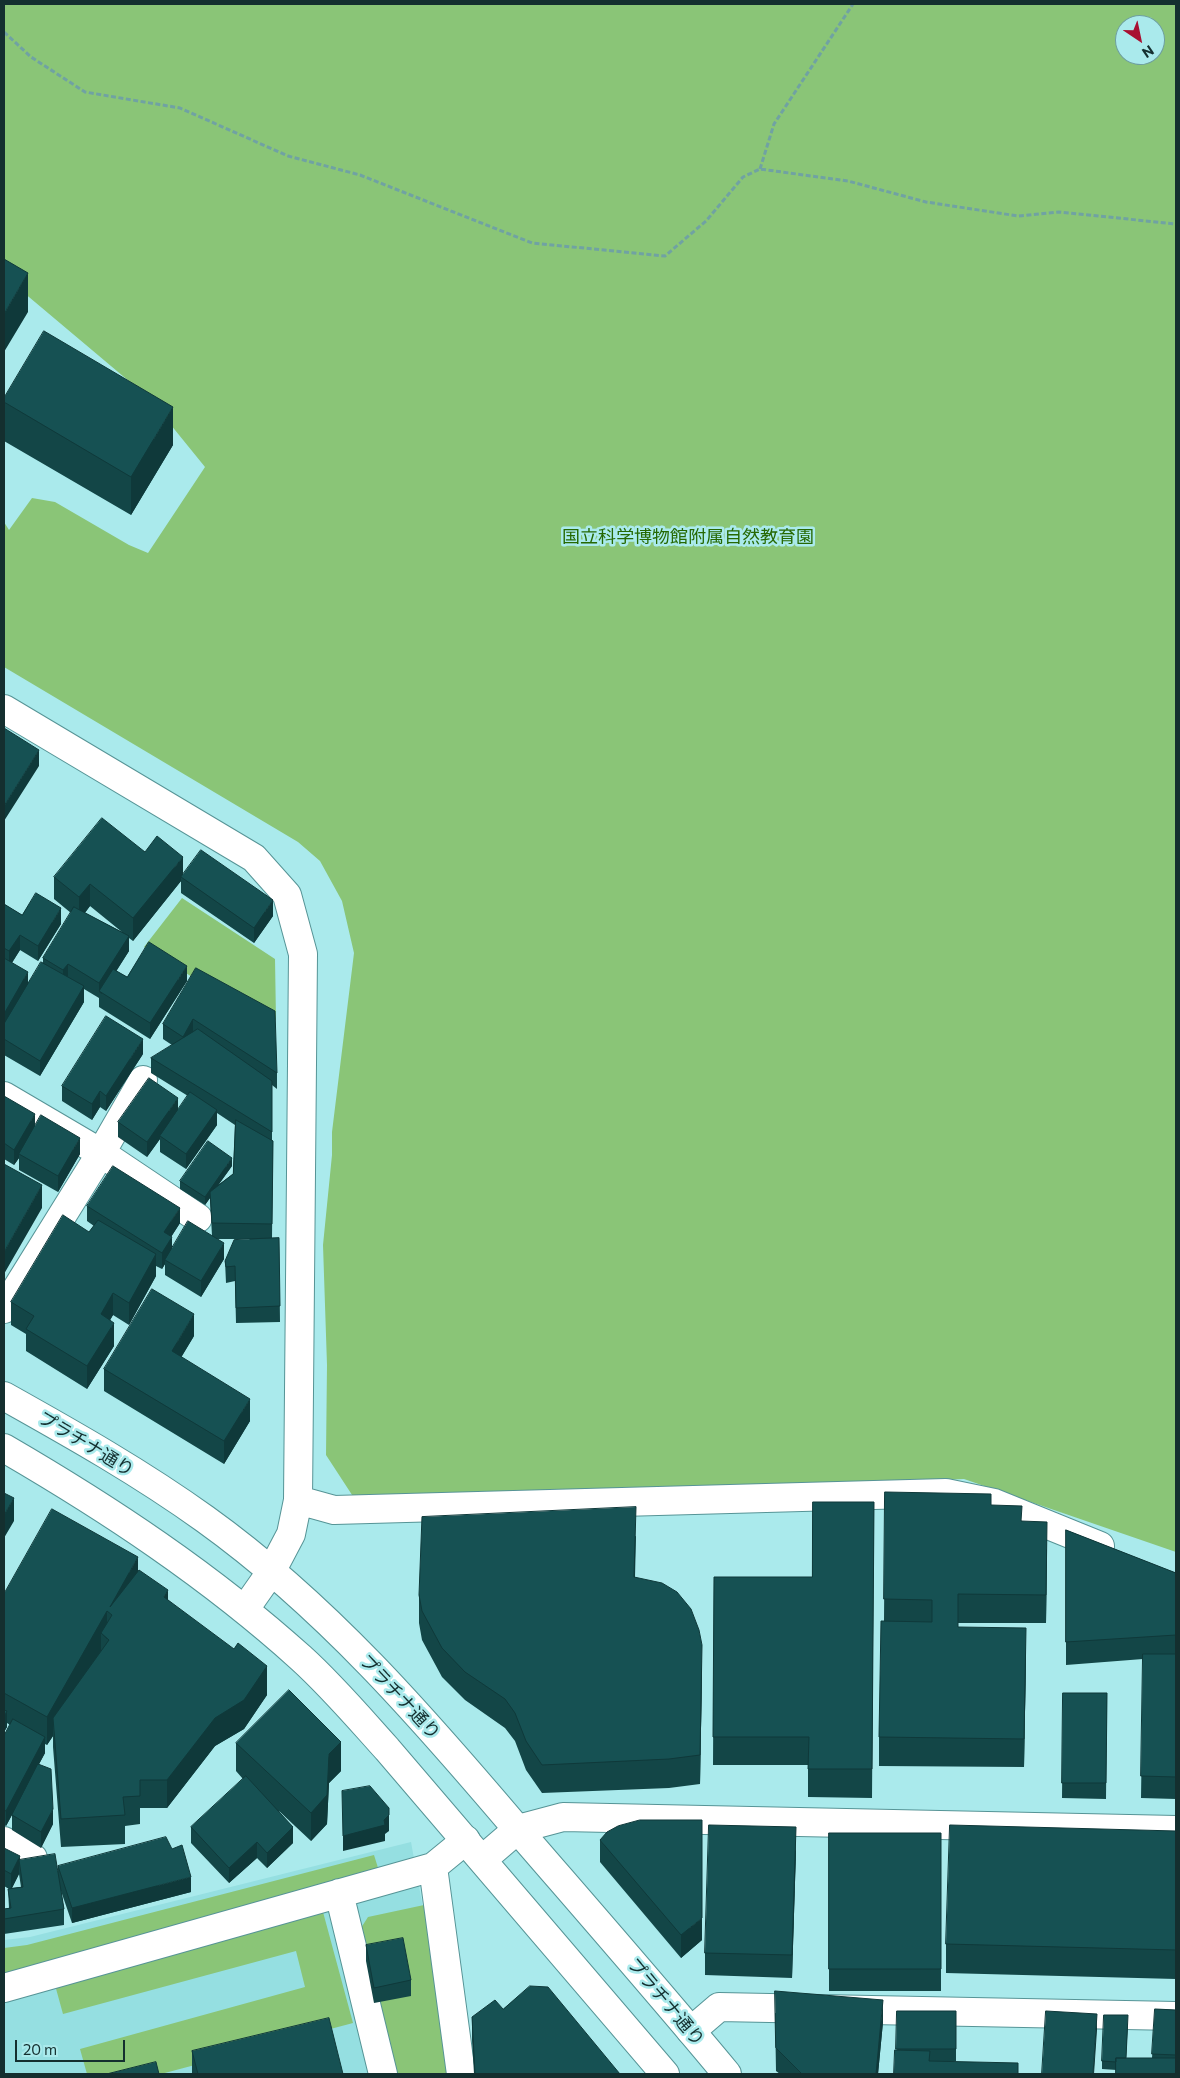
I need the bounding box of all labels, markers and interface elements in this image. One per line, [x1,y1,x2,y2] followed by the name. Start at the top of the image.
[1115,15,1165,65] north arrow
[1139,42,1157,62] text: N
[562,526,814,548] park label: 国立科学博物館附属自然教育園
[34,1407,138,1481] street label: プラチナ通り
[355,1650,445,1744] street label: プラチナ通り
[623,1954,709,2050] street label: プラチナ通り
[18,2030,128,2062] scale bar
[23,2040,57,2058] text: 20 m

